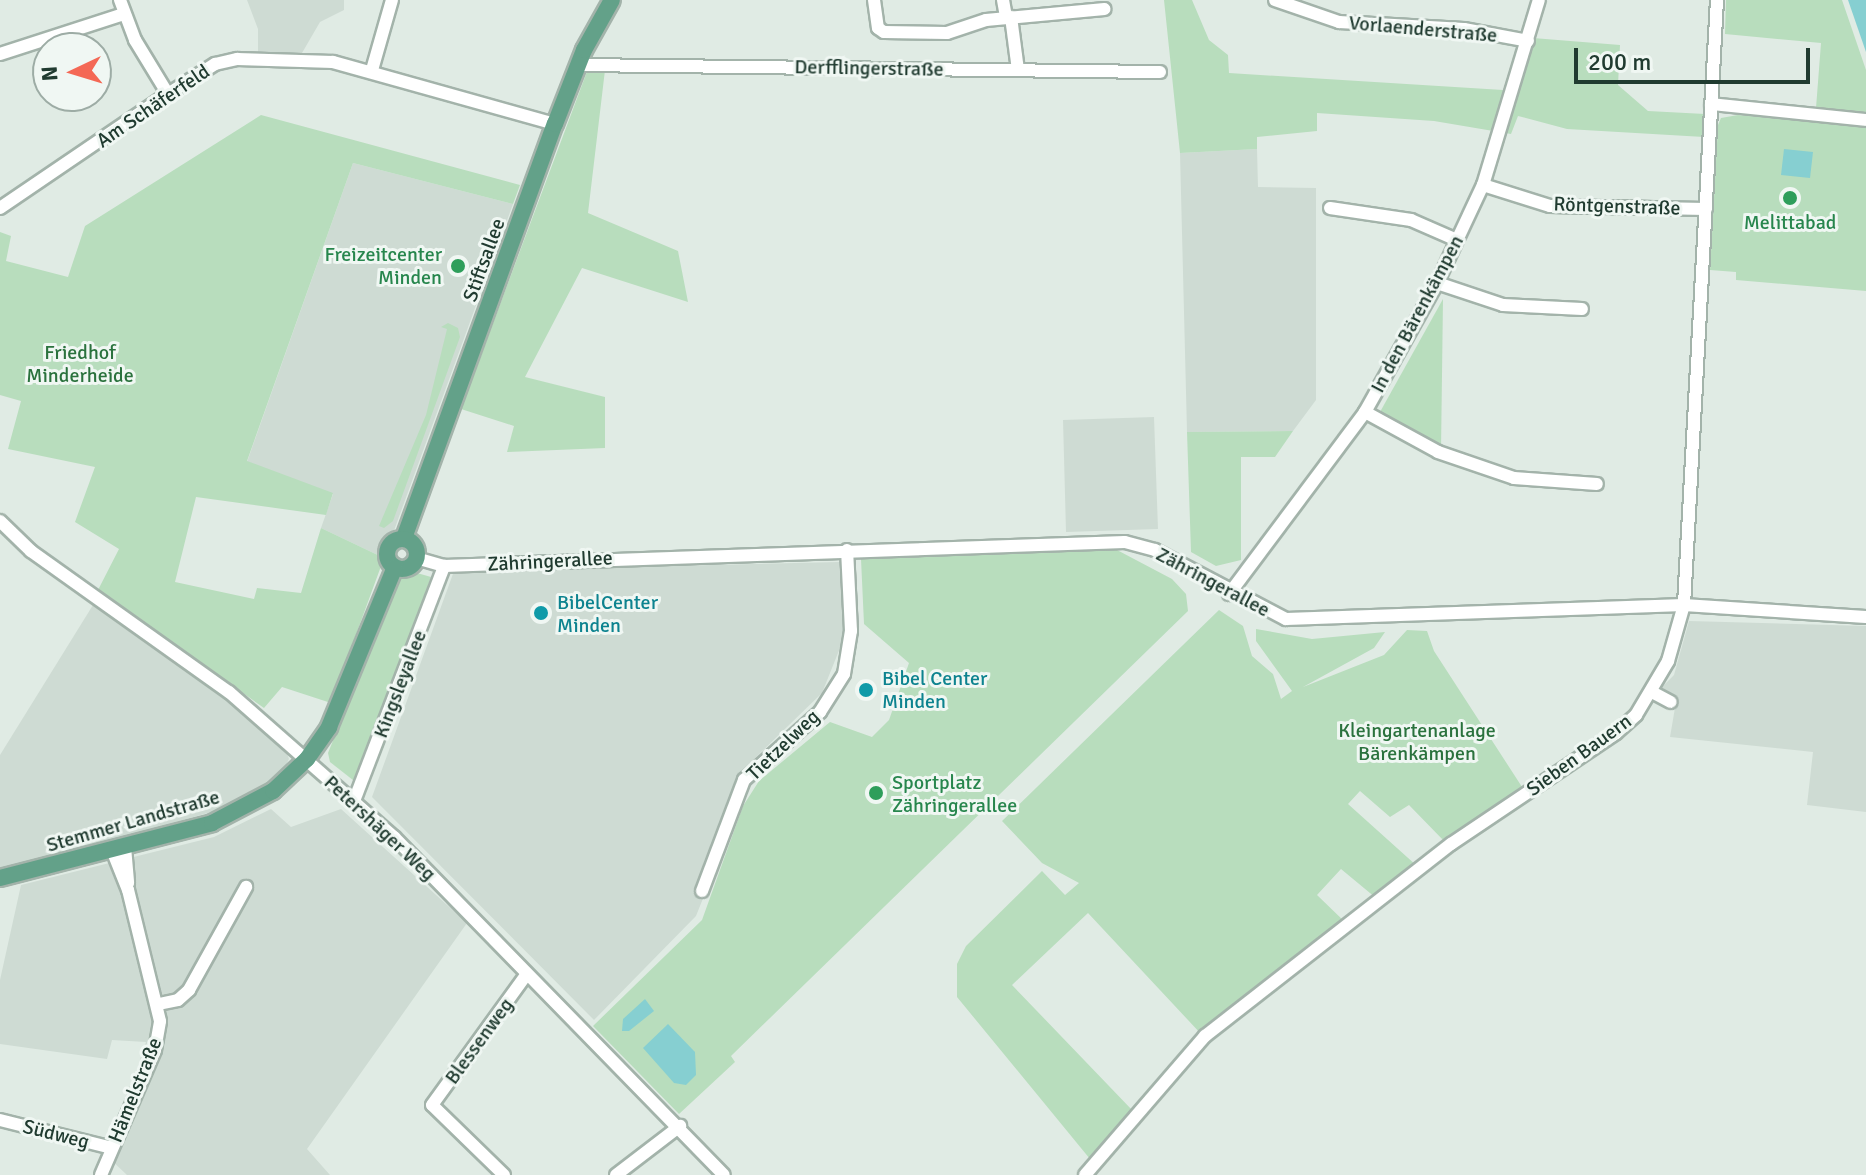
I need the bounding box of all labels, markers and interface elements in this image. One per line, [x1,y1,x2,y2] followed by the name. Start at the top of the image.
[1348,11,1498,47] street label: Vorlaenderstraße
[32,32,112,112] north arrow
[1578,32,1814,82] scale bar
[1588,47,1651,77] text: 200 m
[794,55,944,81] street label: Derfflingerstraße
[92,59,214,153] street label: Am Schäferfeld
[36,65,64,82] text: N
[1781,189,1799,207] marker: Melittabad
[1553,192,1681,220] street label: Röntgenstraße
[1744,210,1836,234] place label: Melittabad
[458,215,510,305] street label: Stiftsallee
[1365,231,1469,397] street label: In den Bärenkämpen
[324,242,442,289] place label: Freizeitcenter Minden
[449,257,467,275] marker: Freizeitcenter Minden
[26,340,134,387] park label: Friedhof Minderheide
[1152,542,1274,622] street label: Zähringerallee
[487,546,613,576] street label: Zähringerallee
[557,590,658,637] place label: BibelCenter Minden
[532,604,550,622] marker: BibelCenter Minden
[368,627,432,741] street label: Kingsleyallee
[882,666,987,713] place label: Bibel Center Minden
[857,681,875,699] marker: Bibel Center Minden
[742,705,824,785] street label: Tietzelweg
[1522,709,1636,801] street label: Sieben Bauern
[1338,718,1496,765] park label: Kleingartenanlage Bärenkämpen
[319,770,441,886] street label: Petershäger Weg
[892,770,1017,817] place label: Sportplatz Zähringerallee
[867,784,885,802] marker: Sportplatz Zähringerallee
[44,785,222,857] street label: Stemmer Landstraße
[440,993,518,1089] street label: Blessenweg
[103,1034,167,1146] street label: Hämelstraße
[20,1114,92,1154] street label: Südweg

